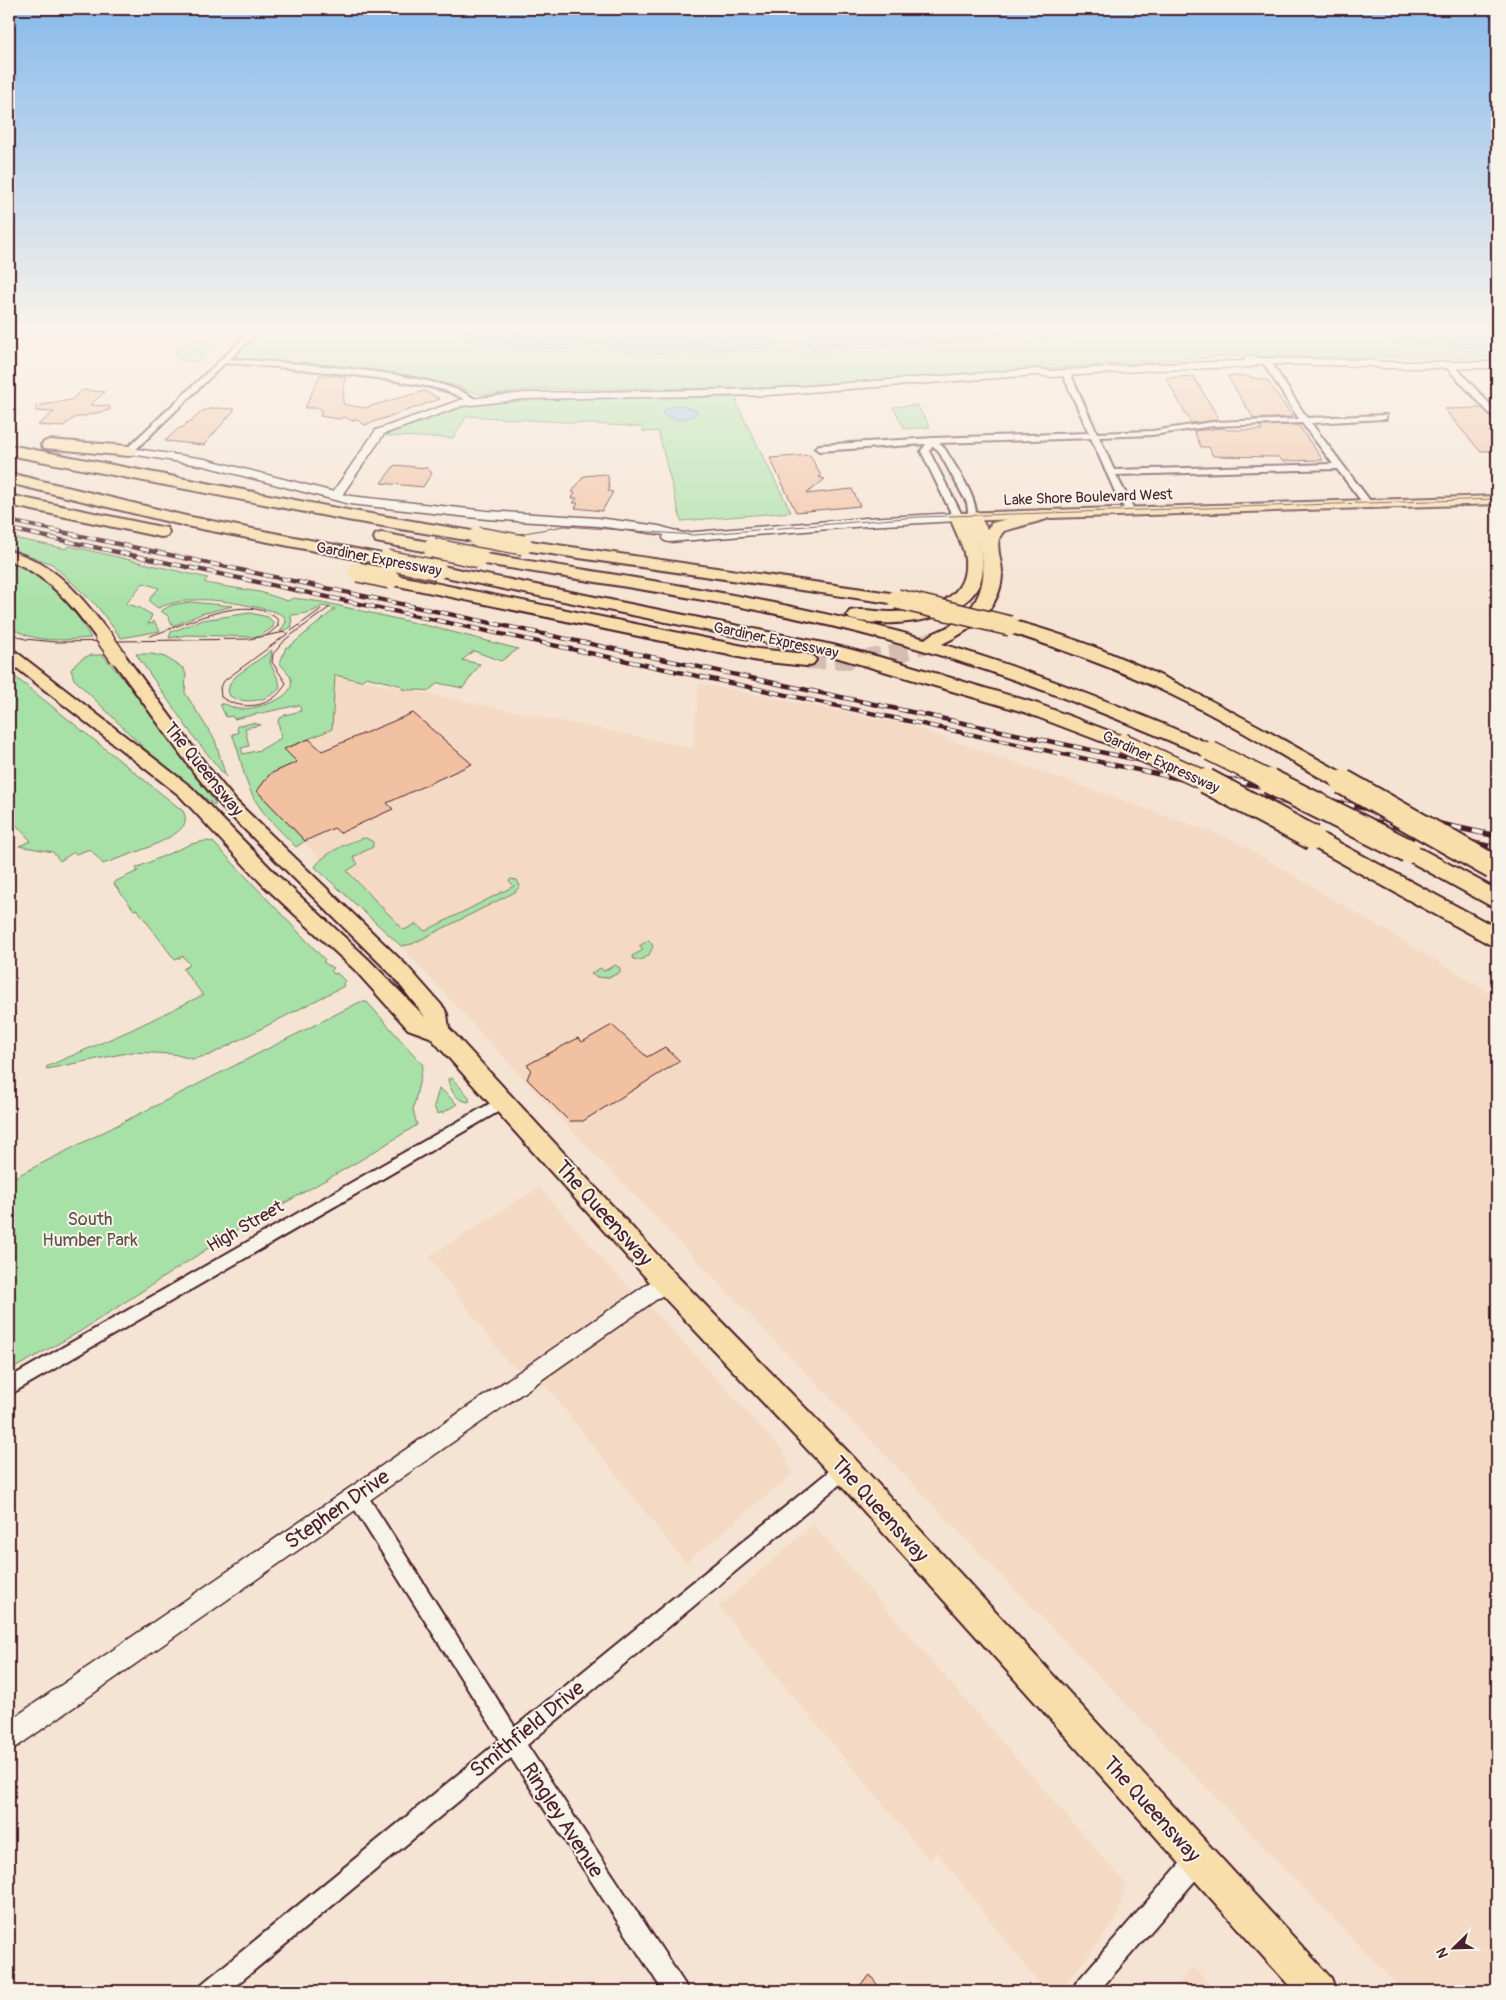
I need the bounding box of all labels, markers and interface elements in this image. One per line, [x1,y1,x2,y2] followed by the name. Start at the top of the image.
[1003,485,1174,510] street label: Lake Shore Boulevard West
[315,538,444,581] street label: Gardiner Expressway
[712,618,841,663] street label: Gardiner Expressway
[159,717,249,821] street label: The Queensway
[1099,727,1223,798] street label: Gardiner Expressway
[549,1155,658,1272] street label: The Queensway
[203,1195,288,1258] street label: High Street
[42,1208,138,1252] park label: South Humber Park
[825,1451,934,1568] street label: The Queensway
[280,1463,396,1555] street label: Stephen Drive
[464,1674,591,1784] street label: Smithfield Drive
[1097,1751,1206,1868] street label: The Queensway
[515,1758,610,1883] street label: Ringley Avenue
[1428,1922,1478,1972] north arrow
[1433,1945,1452,1961] text: N

